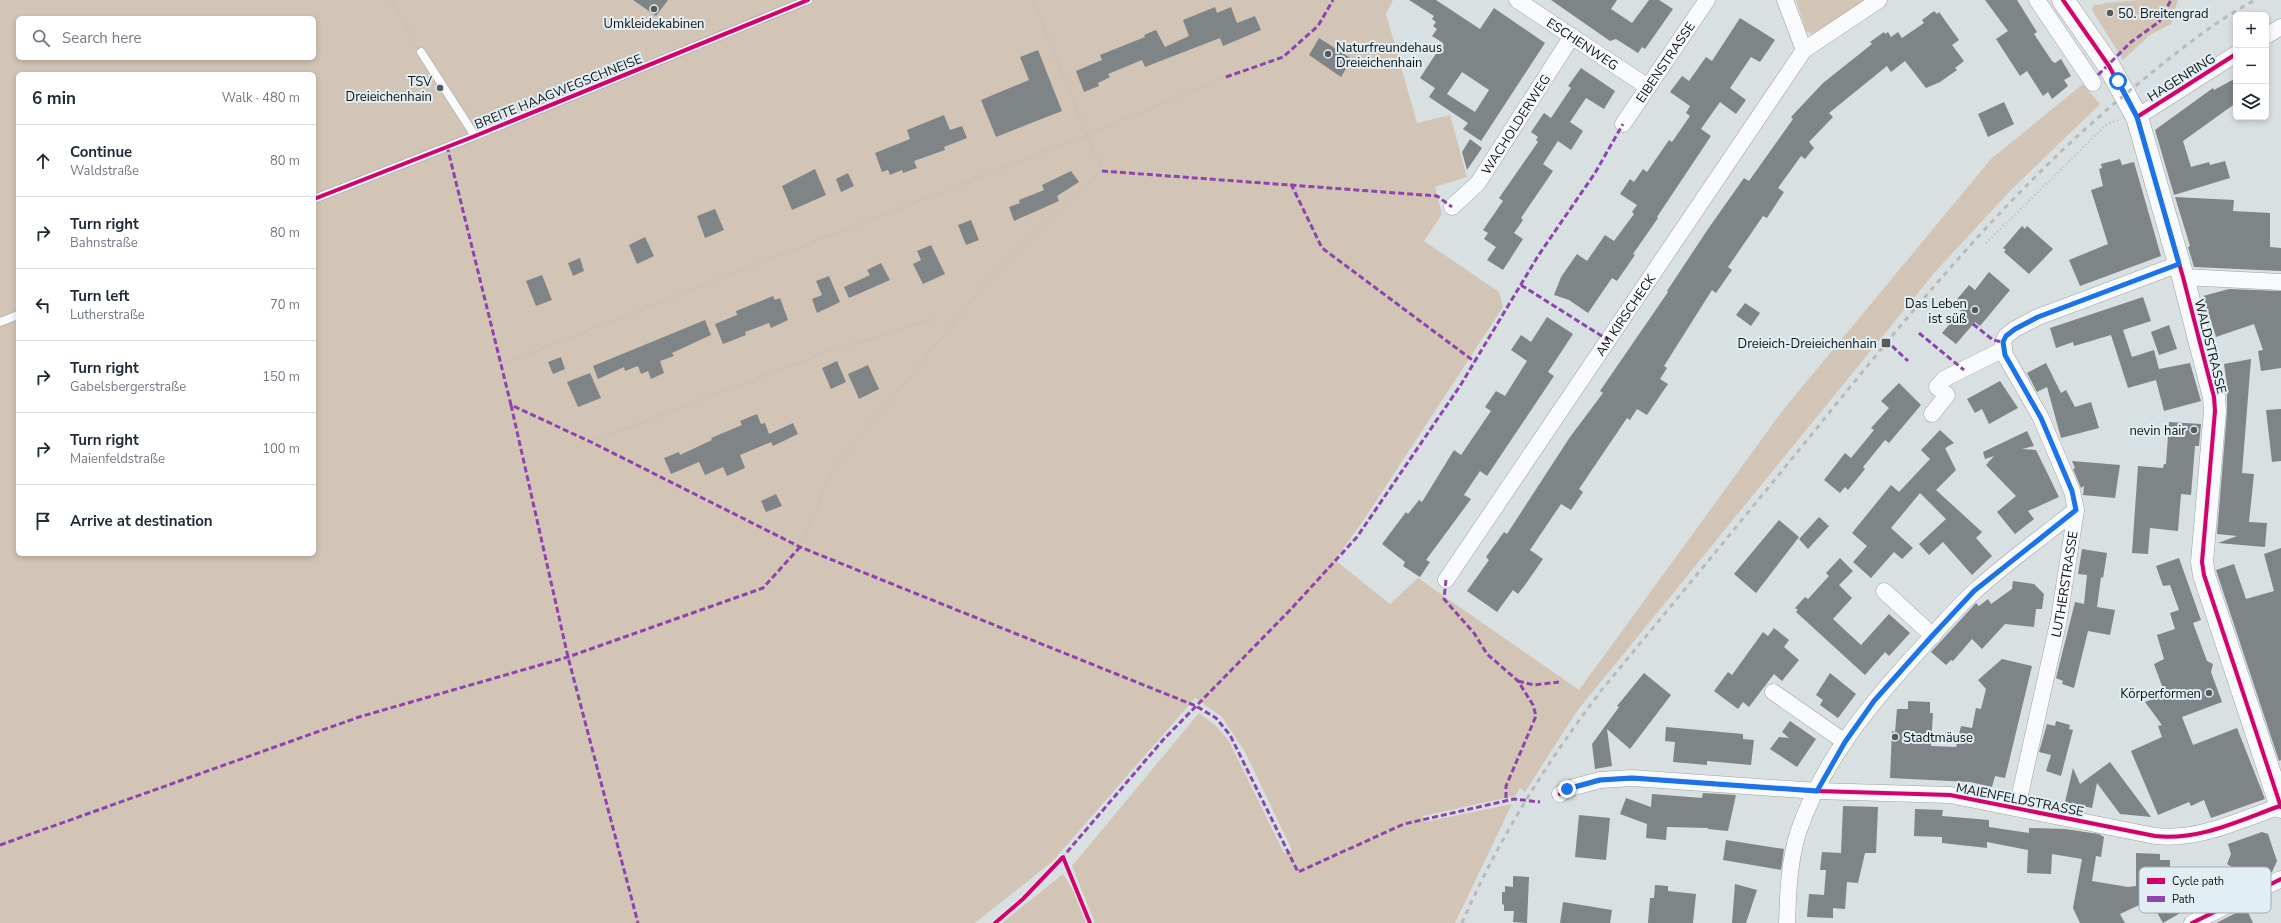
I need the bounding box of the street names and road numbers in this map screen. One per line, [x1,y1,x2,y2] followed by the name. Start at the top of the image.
[1543,14,1622,75] street label: ESCHENWEG
[1632,18,1700,106] street label: EIBENSTRASSE
[472,50,645,134] street label: BREITE HAAGWEGSCHNEISE
[2144,50,2219,106] street label: HAGENRING
[1478,71,1555,179] street label: WACHOLDERWEG
[1592,270,1661,360] street label: AM KIRSCHECK
[2190,297,2230,395] street label: WALDSTRASSE
[2047,530,2083,639] street label: LUTHERSTRASSE
[1954,779,2085,821] street label: MAIENFELDSTRASSE

